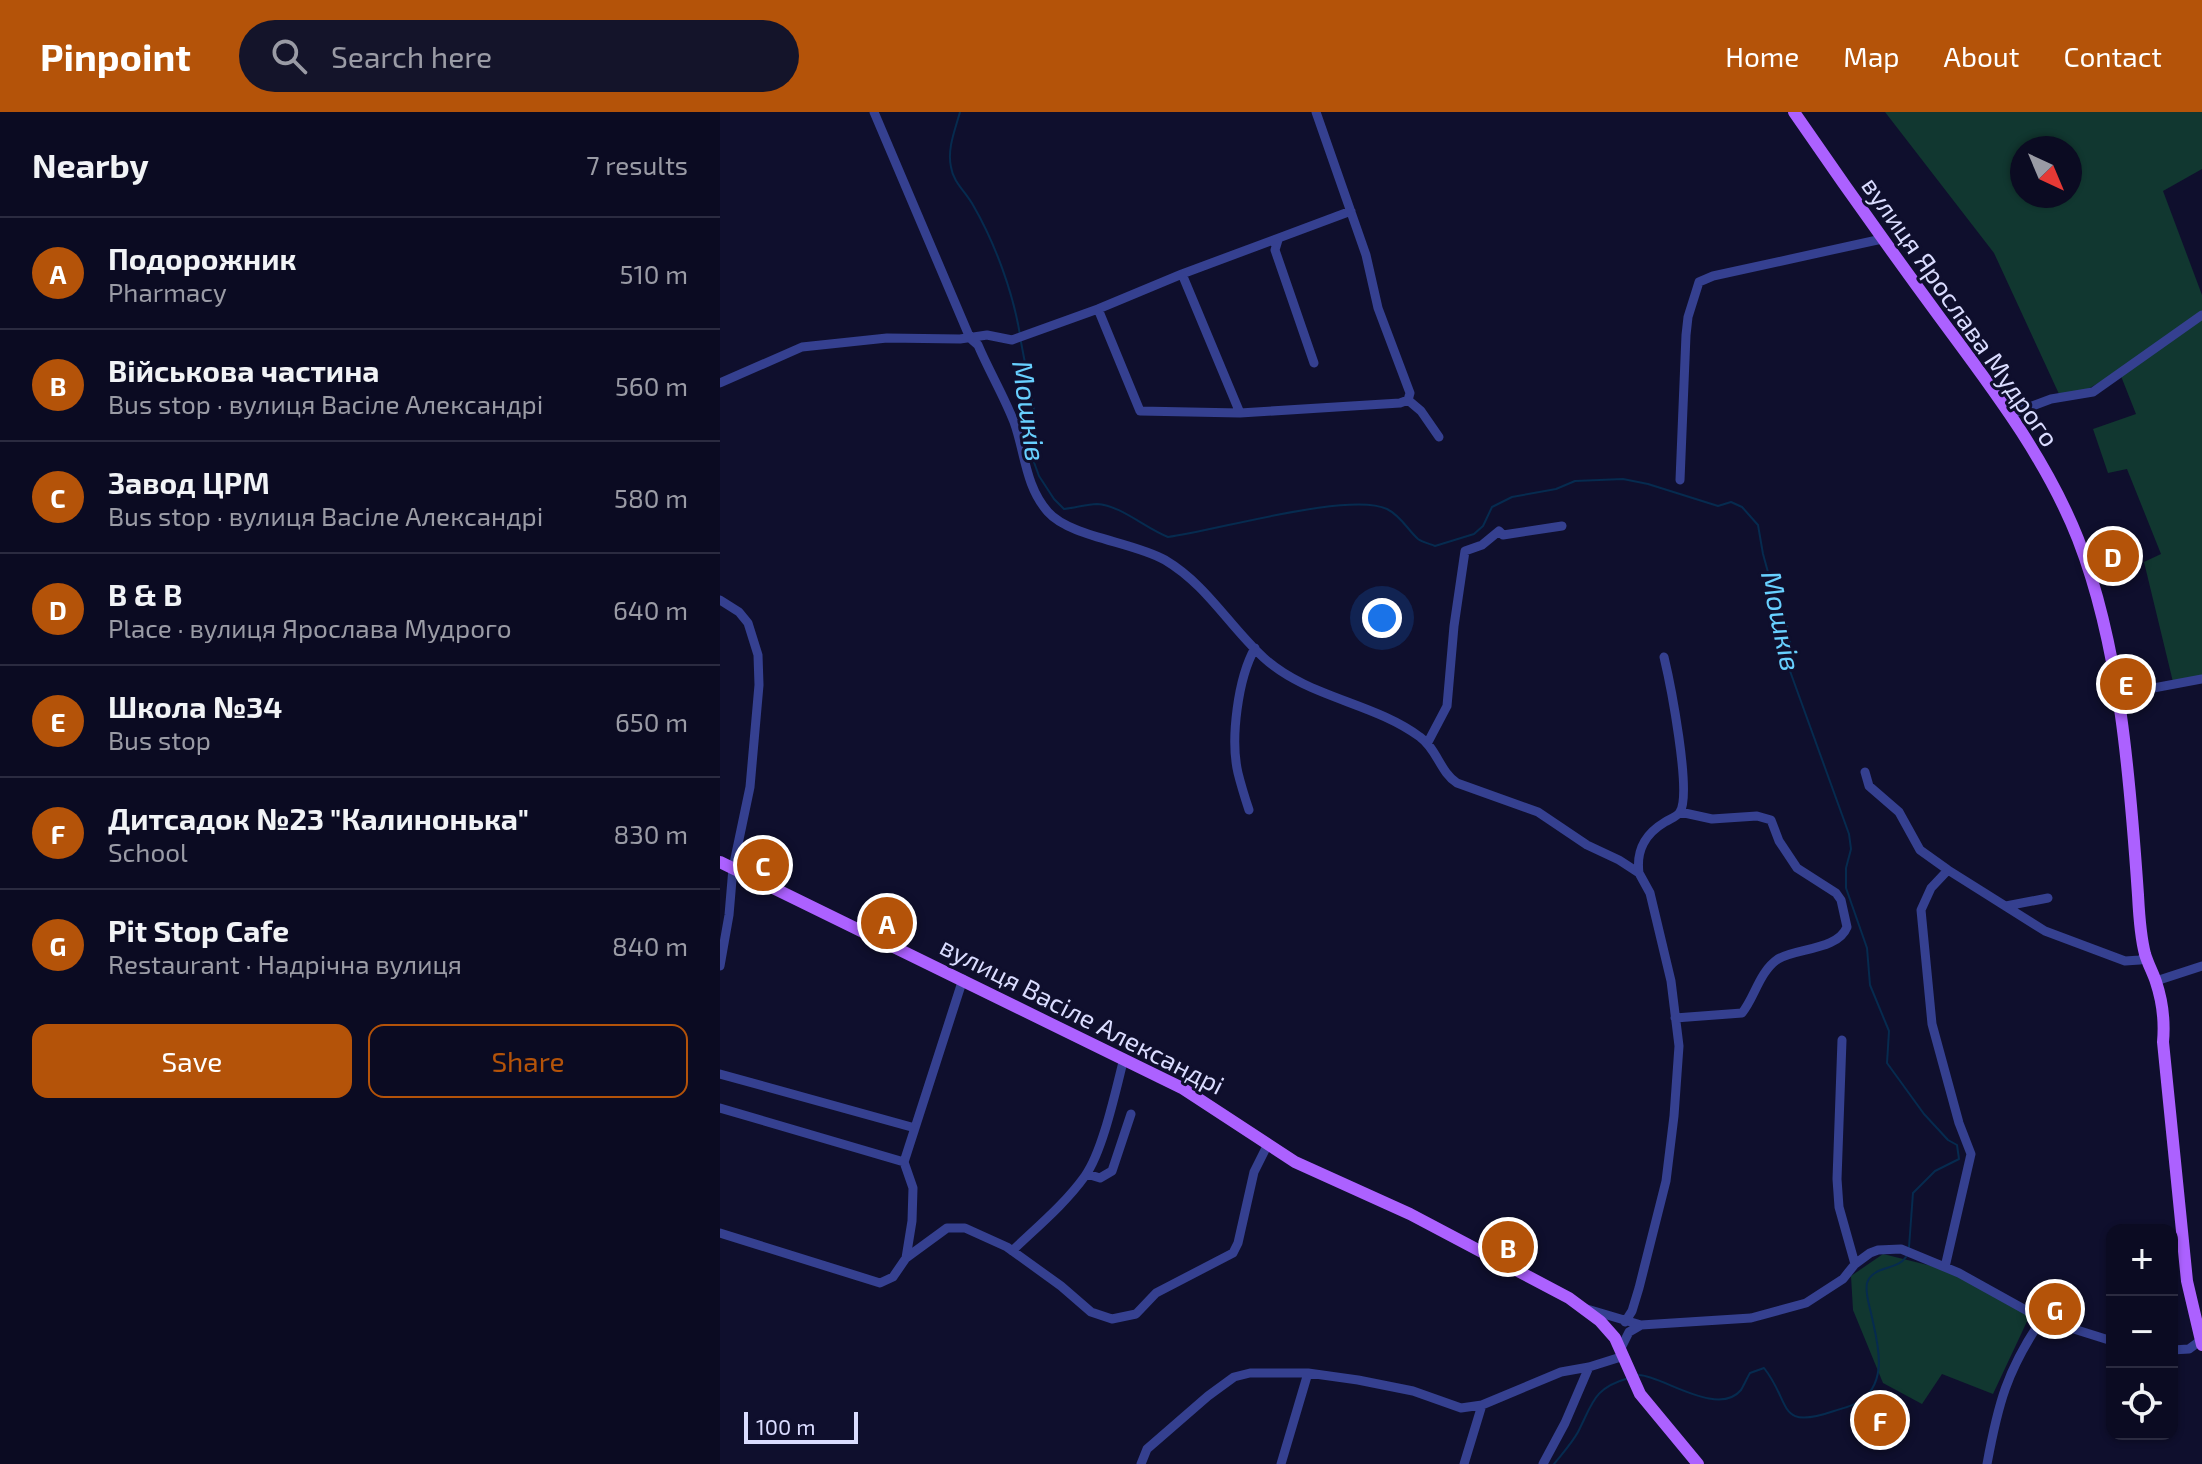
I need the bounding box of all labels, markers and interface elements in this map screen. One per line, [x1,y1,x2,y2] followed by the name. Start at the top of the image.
[239,20,799,92] search box
[40,33,191,79] text: Pinpoint
[267,34,311,78] icon: search
[331,38,492,74] text: Search here
[1725,39,1799,73] text: Home
[1843,39,1900,73] text: Map
[1944,39,2019,73] text: About
[2063,39,2162,73] text: Contact
[2010,136,2082,208] north arrow
[32,144,149,185] text: Nearby
[586,149,688,180] text: 7 results
[1855,170,2066,453] street label: вулиця Ярослава Мудрого
[108,240,297,276] text: Подорожник
[50,258,66,289] text: A
[619,258,688,289] text: 510 m
[108,276,227,307] text: Pharmacy
[108,352,380,388] text: Військова частина
[1006,358,1054,463] water label: Мошків
[50,370,66,401] text: B
[615,370,688,401] text: 560 m
[108,388,543,419] text: Bus stop · вулиця Васіле Александрі
[108,464,270,500] text: Завод ЦРМ
[50,482,66,513] text: C
[614,482,688,513] text: 580 m
[108,500,543,531] text: Bus stop · вулиця Васіле Александрі
[2087,526,2139,586] pin: D
[1755,568,1809,674] water label: Мошків
[108,576,182,612] text: B & B
[49,594,67,625] text: D
[613,594,688,625] text: 640 m
[1362,598,1402,638] your location
[108,612,512,643] text: Place · вулиця Ярослава Мудрого
[2100,654,2152,714] pin: E
[108,688,282,724] text: Школа №34
[50,706,66,737] text: E
[615,706,688,737] text: 650 m
[108,724,211,755] text: Bus stop
[108,800,529,836] text: Дитсадок №23 "Калинонька"
[51,818,65,849] text: F
[614,818,688,849] text: 830 m
[737,835,789,895] pin: C
[108,836,188,867] text: School
[861,893,913,953] pin: A
[108,912,289,948] text: Pit Stop Cafe
[935,929,1230,1101] street label: вулиця Васіле Александрі
[50,930,66,961] text: G
[612,930,688,961] text: 840 m
[108,948,462,979] text: Restaurant · Надрічна вулиця
[32,1024,352,1098] button: Save
[368,1024,688,1098] button: Share
[1482,1217,1534,1277] pin: B
[2106,1224,2178,1440] map controls
[2106,1224,2178,1296] button: +
[2029,1279,2081,1339] pin: G
[2106,1296,2178,1368] button: −
[2106,1368,2178,1440] button: locate
[1854,1390,1906,1450] pin: F
[744,1408,858,1444] scale bar
[756,1413,815,1439] text: 100 m

